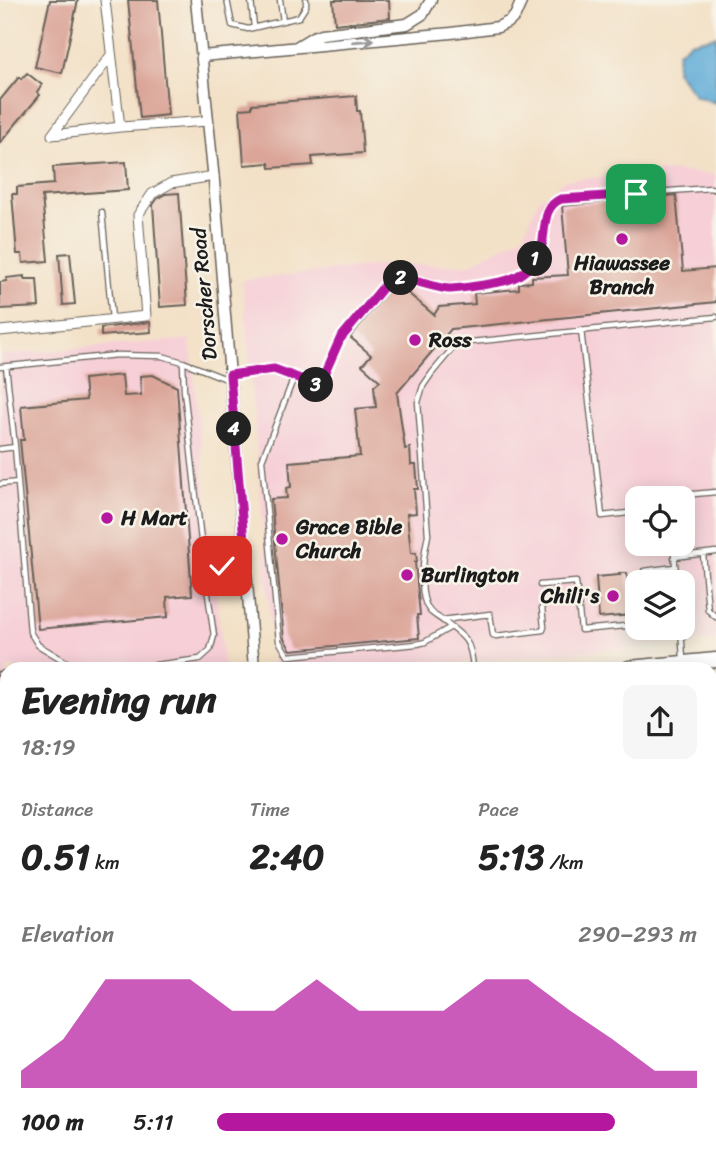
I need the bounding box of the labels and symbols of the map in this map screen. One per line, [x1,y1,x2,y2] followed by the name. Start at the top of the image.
[352,34,374,47] one-way arrow
[606,164,666,224] pin
[179,224,229,362] street label: Dorscher Road
[614,231,630,247] marker: Hiawassee Branch
[518,242,552,276] pin: 1
[573,244,670,306] place label: Hiawassee Branch
[384,260,418,296] pin: 2
[428,321,472,359] place label: Ross
[407,332,423,348] marker: Ross
[298,368,334,402] pin: 3
[216,412,252,446] pin: 4
[120,499,188,537] place label: H Mart
[295,508,402,570] place label: Grace Bible Church
[99,510,115,526] marker: H Mart
[274,531,290,547] marker: Grace Bible Church
[192,536,252,596] pin
[421,556,519,594] place label: Burlington
[399,567,415,583] marker: Burlington
[540,577,599,615] place label: Chili's
[605,588,621,604] marker: Chili's

